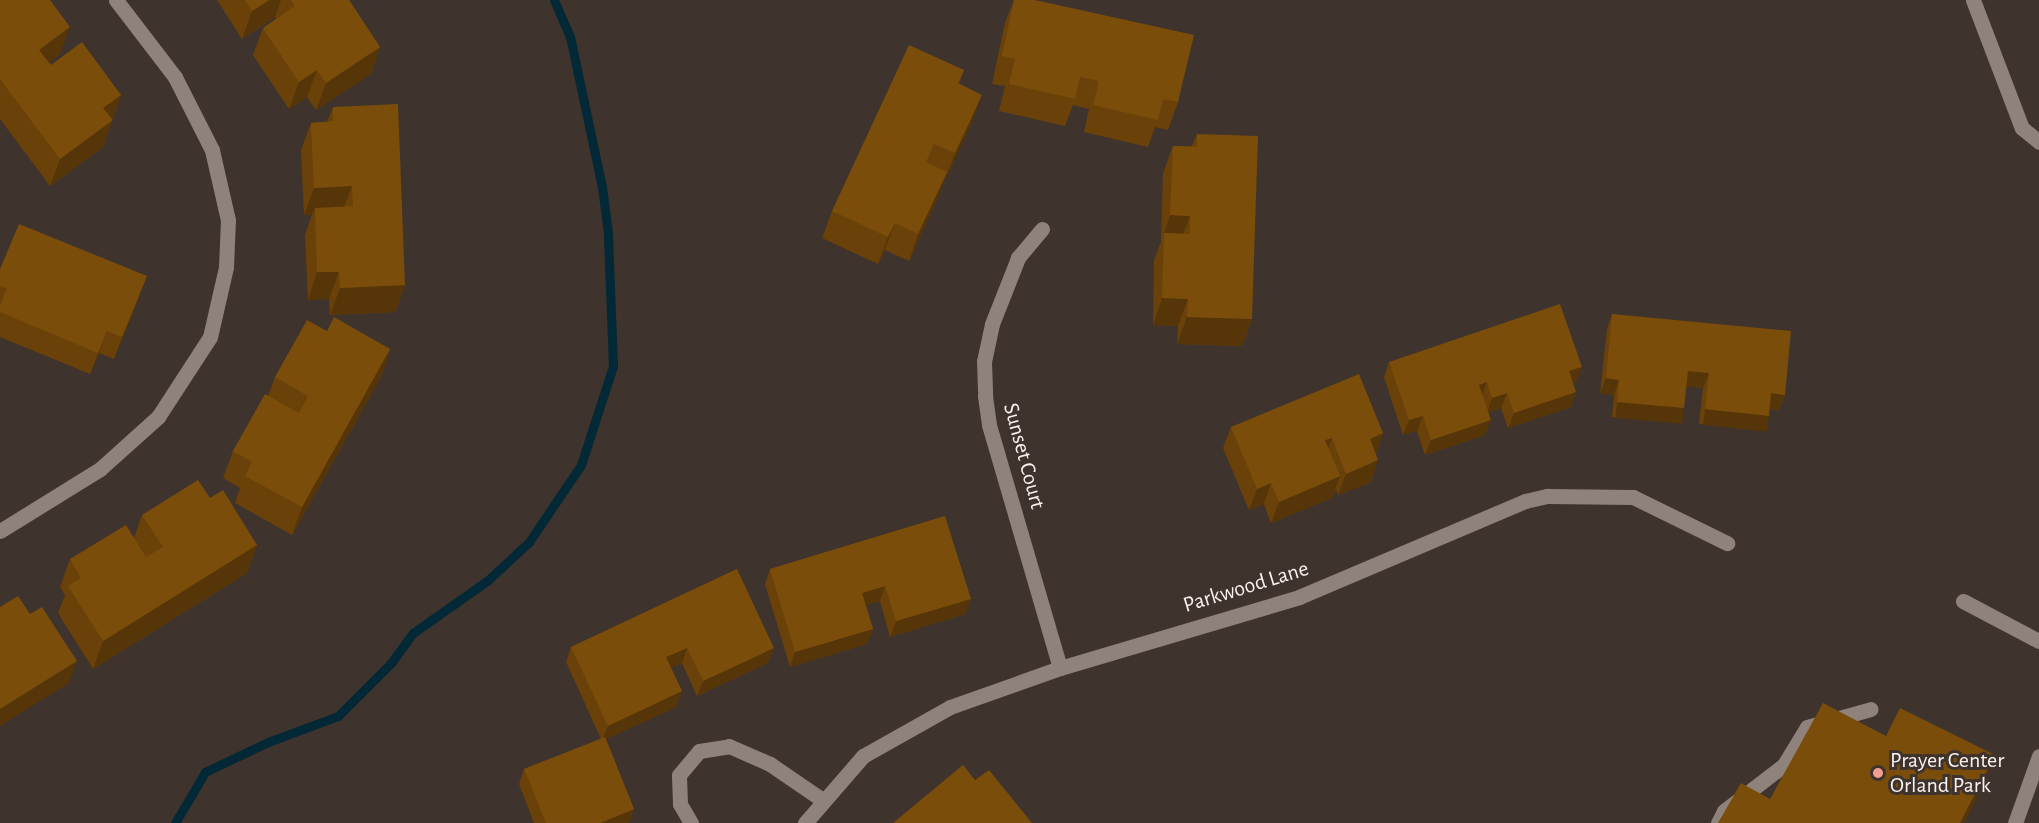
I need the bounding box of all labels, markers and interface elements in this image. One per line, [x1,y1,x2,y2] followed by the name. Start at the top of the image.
[997,400,1051,512] street label: Sunset Court
[1180,555,1312,619] street label: Parkwood Lane
[1890,747,2004,798] place label: Prayer Center Orland Park
[1871,766,1885,780] marker: Prayer Center Orland Park

